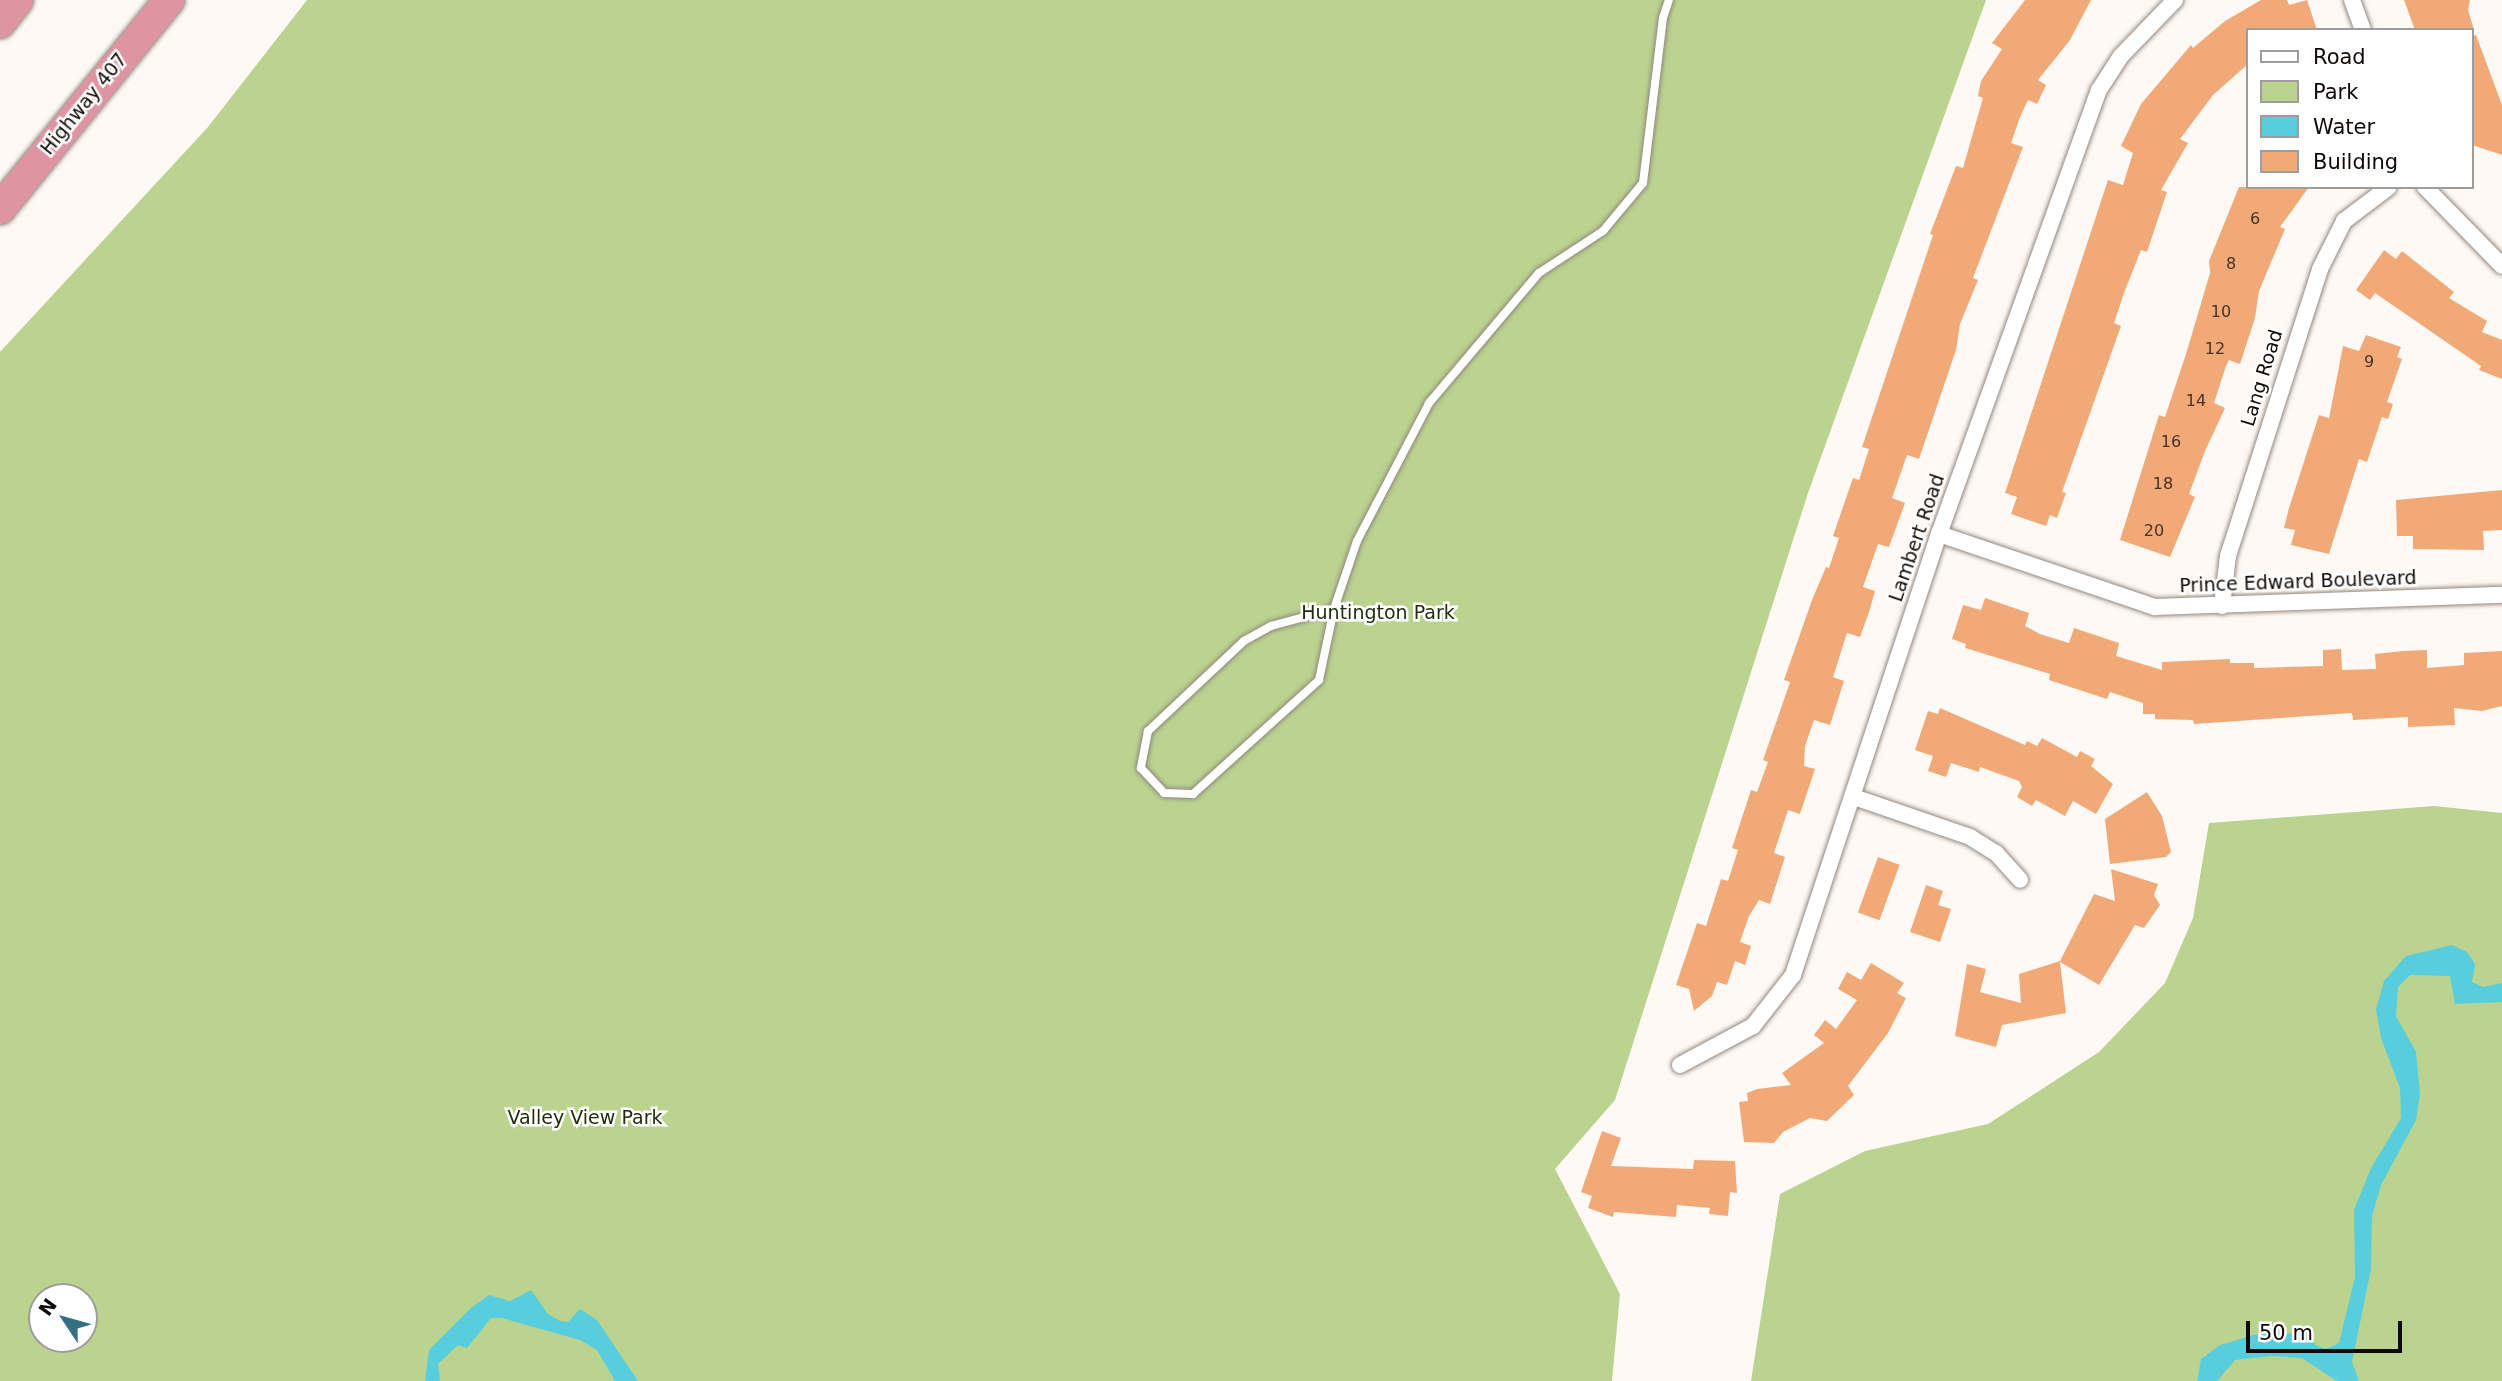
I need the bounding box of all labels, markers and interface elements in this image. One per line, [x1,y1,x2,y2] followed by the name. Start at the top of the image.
[2246,28,2474,189] legend
[2313,45,2366,69] text: Road
[36,48,132,160] street label: Highway 407
[2313,80,2358,104] text: Park
[2313,115,2375,139] text: Water
[2313,150,2398,174] text: Building
[2250,209,2260,229] house number: 6
[2226,254,2236,274] house number: 8
[2211,302,2231,322] house number: 10
[2236,327,2288,429] street label: Lang Road
[2205,339,2225,359] house number: 12
[2364,352,2374,372] house number: 9
[2186,391,2206,411] house number: 14
[2161,432,2181,452] house number: 16
[1884,471,1950,605] street label: Lambert Road
[2153,474,2173,494] house number: 18
[2144,521,2164,541] house number: 20
[2179,566,2417,598] street label: Prince Edward Boulevard
[1301,602,1455,624] park label: Huntington Park
[508,1107,662,1129] park label: Valley View Park
[28,1283,98,1353] north arrow
[34,1294,61,1320] text: N
[2250,1308,2406,1352] scale bar
[2259,1321,2313,1345] text: 50 m

